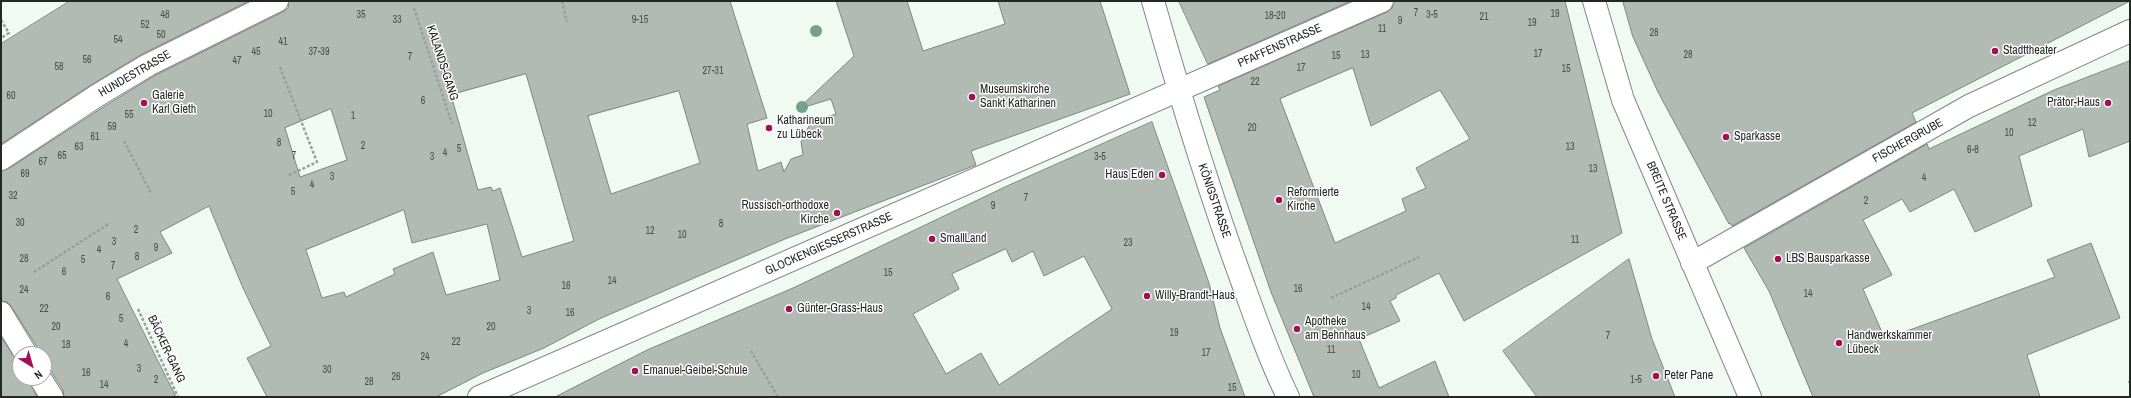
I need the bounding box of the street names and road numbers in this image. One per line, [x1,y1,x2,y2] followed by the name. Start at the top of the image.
[1236,21,1324,71] street label: PFAFFENSTRASSE
[423,24,461,102] street label: KALANDS-GANG
[96,48,174,100] street label: HUNDESTRASSE
[1870,116,1946,166] street label: FISCHERGRUBE
[1643,159,1689,243] street label: BREITE STRASSE
[1195,162,1233,240] street label: KÖNIGSTRASSE
[763,209,895,279] street label: GLOCKENGIESSERSTRASSE
[144,313,188,385] street label: BÄCKER-GANG

